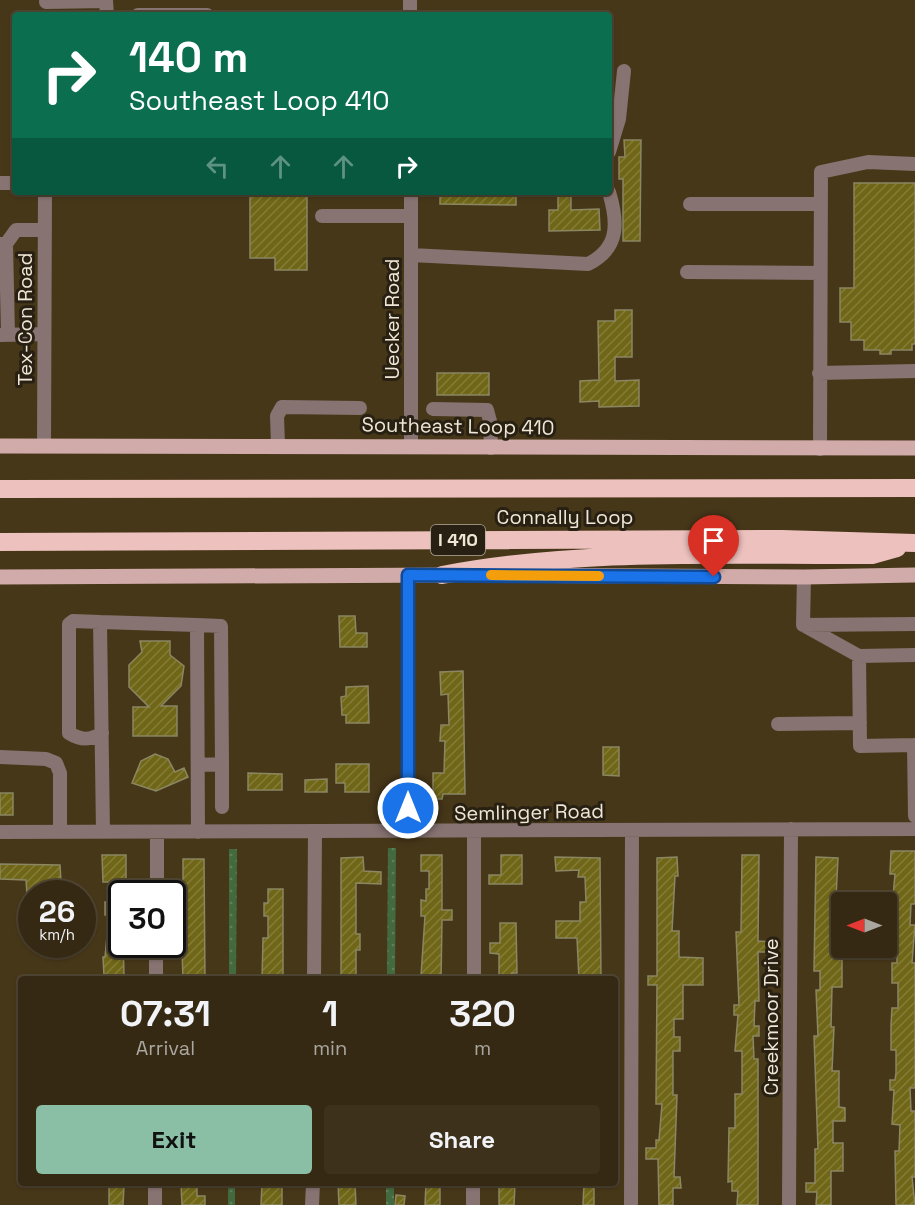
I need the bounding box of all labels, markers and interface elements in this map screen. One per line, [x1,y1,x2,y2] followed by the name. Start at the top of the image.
[129,31,248,84] text: 140 m
[30,36,108,114] icon: right
[129,83,390,118] text: Southeast Loop 410
[201,150,234,183] icon: left
[264,150,297,183] icon: ahead
[327,150,360,183] icon: ahead
[390,150,423,183] icon: right
[12,253,38,385] street label: Tex-Con Road
[379,259,405,379] street label: Uecker Road
[361,411,555,441] street label: Southeast Loop 410
[497,504,633,530] street label: Connally Loop
[688,515,739,577] pin
[697,524,730,557] icon: arrive
[431,525,485,555] road number: I 410
[376,776,440,840] position arrow
[454,798,604,826] street label: Semlinger Road
[108,880,186,958] speed limit sign: 30
[39,892,75,931] text: 26
[831,892,897,958] north arrow
[831,892,897,958] map controls
[39,925,75,944] text: km/h
[758,939,784,1095] street label: Creekmoor Drive
[120,991,211,1037] text: 07:31
[322,991,338,1037] text: 1
[449,991,516,1037] text: 320
[136,1035,195,1061] text: Arrival
[313,1035,347,1061] text: min
[474,1035,491,1061] text: m
[36,1105,312,1174] button: Exit
[324,1105,600,1174] button: Share

